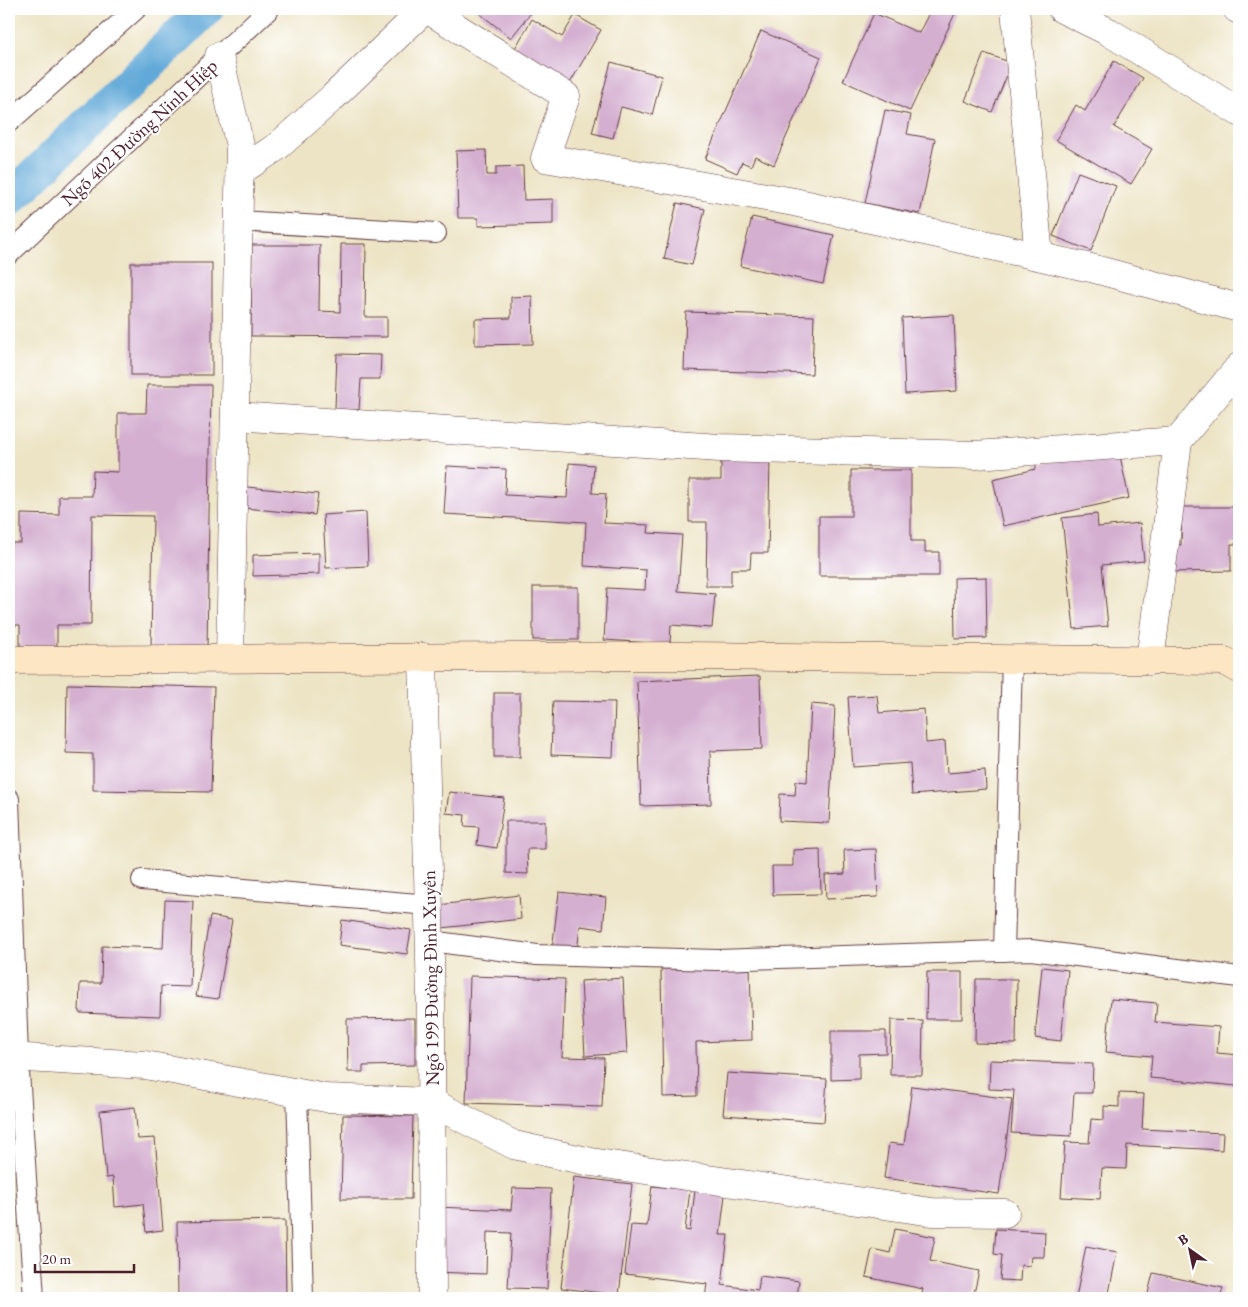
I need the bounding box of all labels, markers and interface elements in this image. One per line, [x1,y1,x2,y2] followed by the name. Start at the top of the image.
[56,53,223,211] street label: Ngõ 402 Đường Ninh Hiệp
[416,870,445,1086] street label: Ngõ 199 Đường Đình Xuyên
[1166,1224,1216,1274] north arrow
[1174,1229,1192,1249] text: B
[35,1242,134,1274] scale bar
[42,1249,71,1268] text: 20 m

